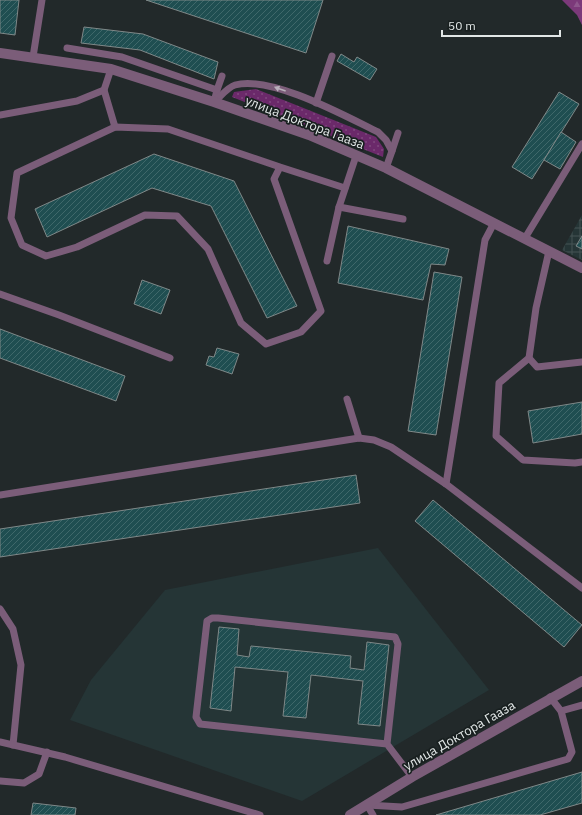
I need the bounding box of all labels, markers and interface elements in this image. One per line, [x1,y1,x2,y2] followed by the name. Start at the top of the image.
[442,12,560,38] scale bar
[448,18,476,33] text: 50 m
[273,86,285,92] one-way arrow
[243,92,367,153] street label: улица Доктора Гааза
[400,696,518,774] street label: улица Доктора Гааза

